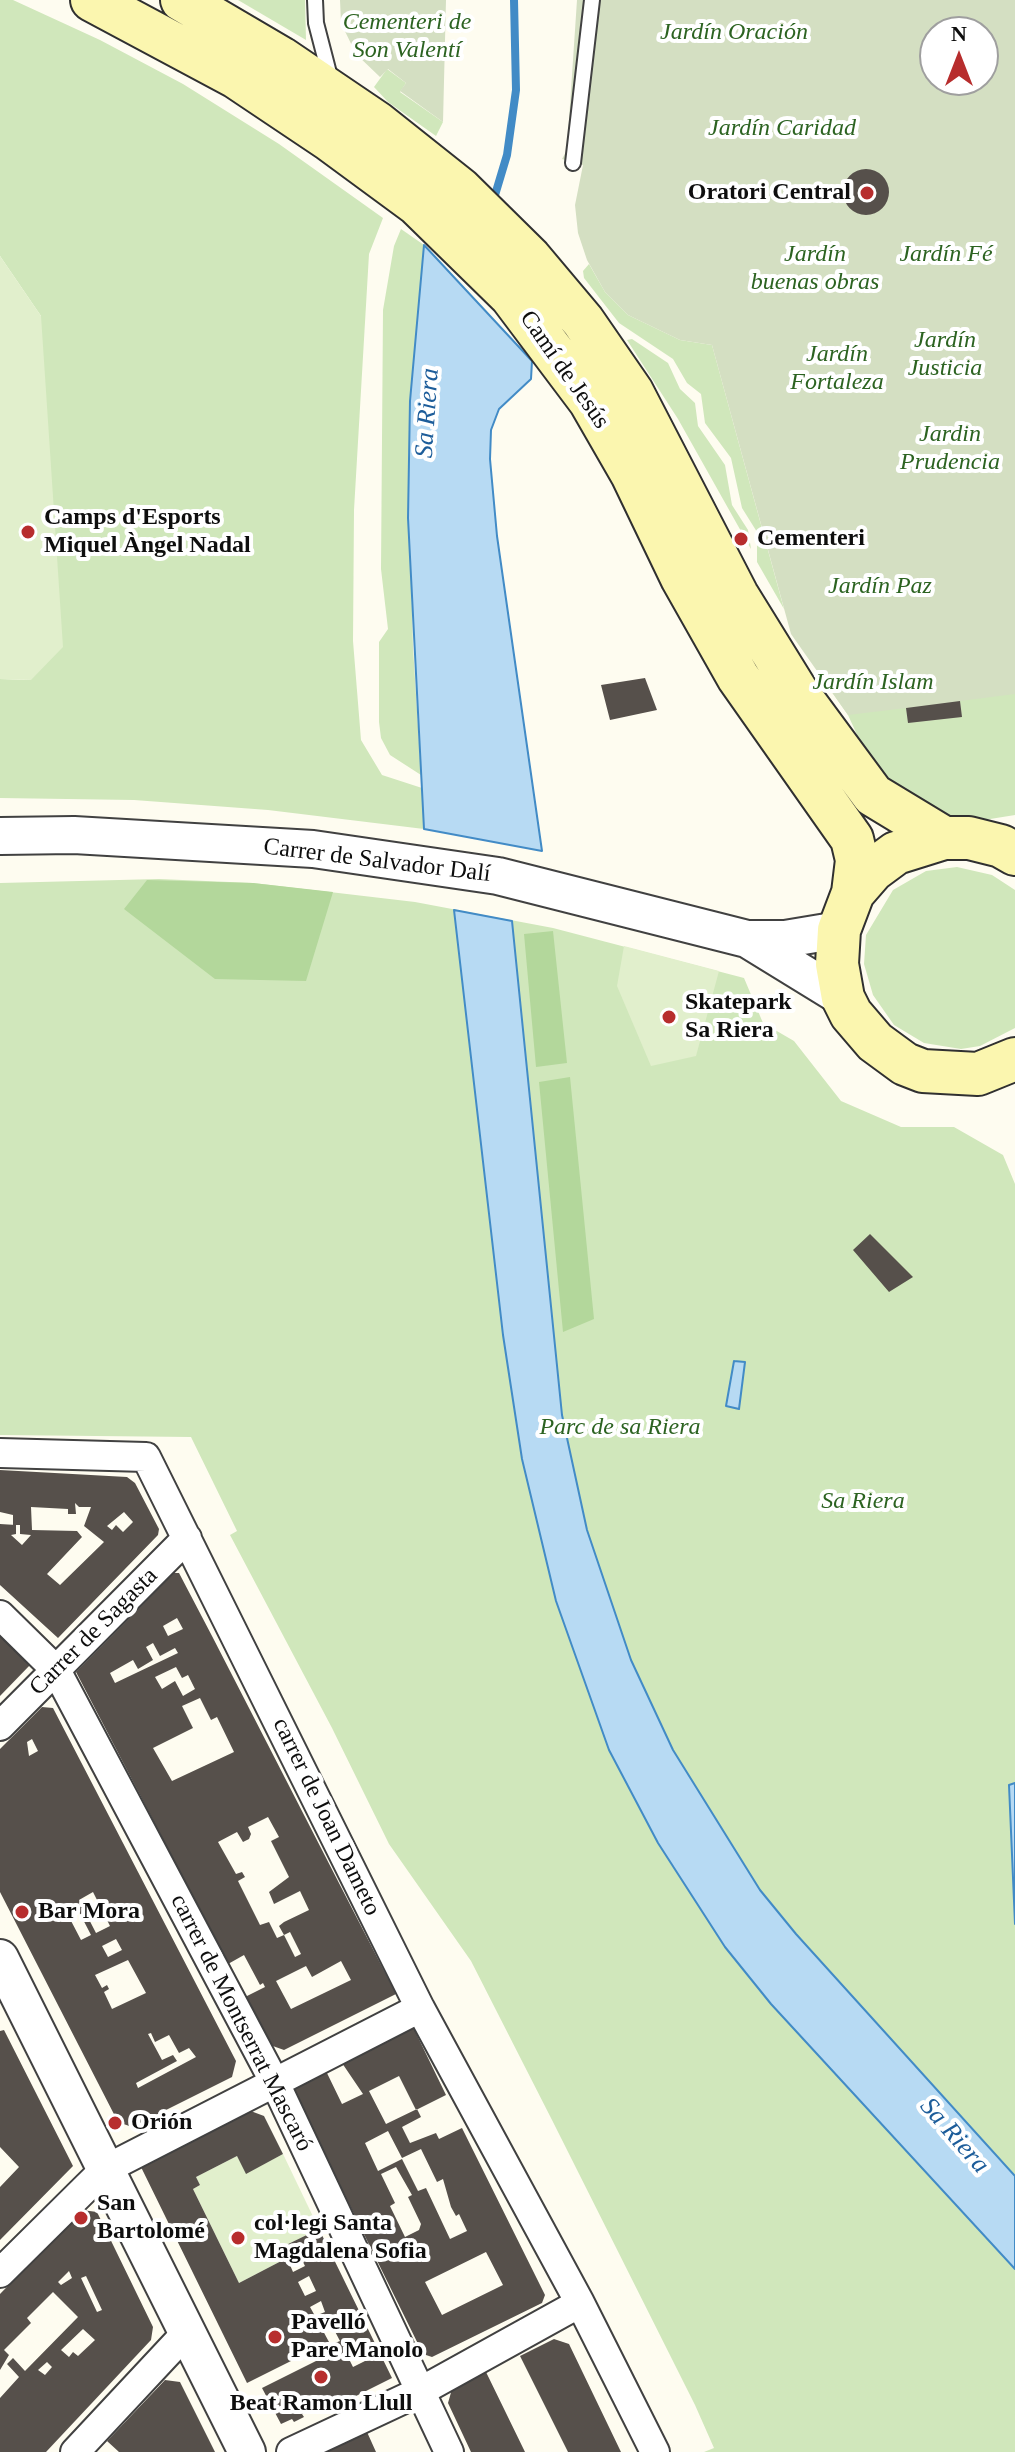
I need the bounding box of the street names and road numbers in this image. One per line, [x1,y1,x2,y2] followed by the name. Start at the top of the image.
[513,305,615,435] street label: Camí de Jesús
[262,833,492,889] street label: Carrer de Salvador Dalí
[24,1562,164,1702] street label: Carrer de Sagasta
[266,1713,386,1921] street label: carrer de Joan Dameto
[164,1890,318,2156] street label: carrer de Montserrat Mascaró

